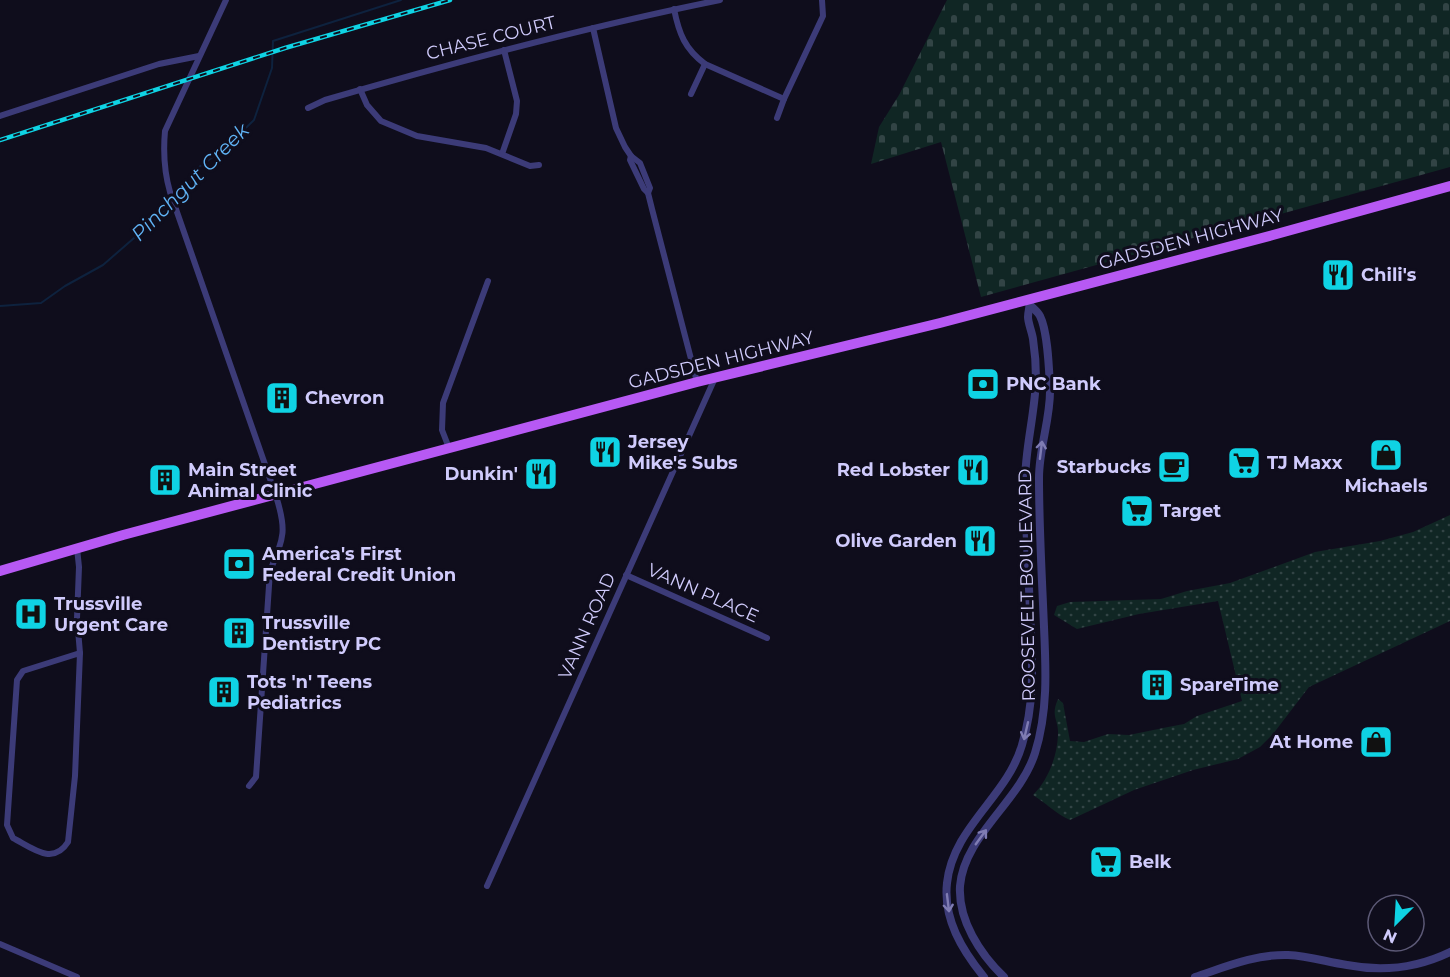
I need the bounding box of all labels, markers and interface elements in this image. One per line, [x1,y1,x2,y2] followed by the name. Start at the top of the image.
[424,11,559,65] street label: CHASE COURT
[126,117,255,246] water label: Pinchgut Creek
[1096,204,1286,274] street label: GADSDEN HIGHWAY
[1320,257,1356,293] restaurant icon: Chili's
[1361,264,1417,286] place label: Chili's
[626,326,816,394] street label: GADSDEN HIGHWAY
[965,366,1001,402] bank icon: PNC Bank
[1006,373,1101,395] place label: PNC Bank
[264,380,300,416] building icon: Chevron
[305,387,384,409] place label: Chevron
[627,431,738,474] place label: Jersey Mike's Subs
[587,434,623,470] restaurant icon: Jersey Mike's Subs
[1368,437,1404,473] shop icon: Michaels
[1036,440,1047,460] one-way arrow
[1226,445,1262,481] supermarket icon: TJ Maxx
[1156,449,1192,485] cafe icon: Starbucks
[955,452,991,488] restaurant icon: Red Lobster
[1267,452,1343,474] place label: TJ Maxx
[523,456,559,492] restaurant icon: Dunkin'
[1057,456,1151,478] place label: Starbucks
[187,459,313,502] place label: Main Street Animal Clinic
[837,459,950,481] place label: Red Lobster
[147,462,183,498] building icon: Main Street Animal Clinic
[445,463,518,485] place label: Dunkin'
[1014,468,1040,702] street label: ROOSEVELT BOULEVARD
[1344,475,1428,497] place label: Michaels
[1119,493,1155,529] supermarket icon: Target
[1160,500,1221,522] place label: Target
[962,523,998,559] restaurant icon: Olive Garden
[835,530,957,552] place label: Olive Garden
[261,543,456,586] place label: America's First Federal Credit Union
[221,546,257,582] bank icon: America's First Federal Credit Union
[644,559,762,627] street label: VANN PLACE
[554,569,620,683] street label: VANN ROAD
[54,593,168,636] place label: Trussville Urgent Care
[13,596,49,632] hospital icon: Trussville Urgent Care
[262,612,381,655] place label: Trussville Dentistry PC
[221,615,257,651] building icon: Trussville Dentistry PC
[1139,667,1175,703] building icon: SpareTime
[247,671,373,714] place label: Tots 'n' Teens Pediatrics
[206,674,242,710] building icon: Tots 'n' Teens Pediatrics
[1180,674,1279,696] place label: SpareTime
[1020,720,1031,740] one-way arrow
[1358,724,1394,760] shop icon: At Home
[1269,731,1353,753] place label: At Home
[975,830,987,846] one-way arrow
[1088,844,1124,880] supermarket icon: Belk
[1129,851,1172,873] place label: Belk
[942,893,953,913] one-way arrow
[1366,893,1426,953] north arrow
[1380,925,1400,948] text: N

